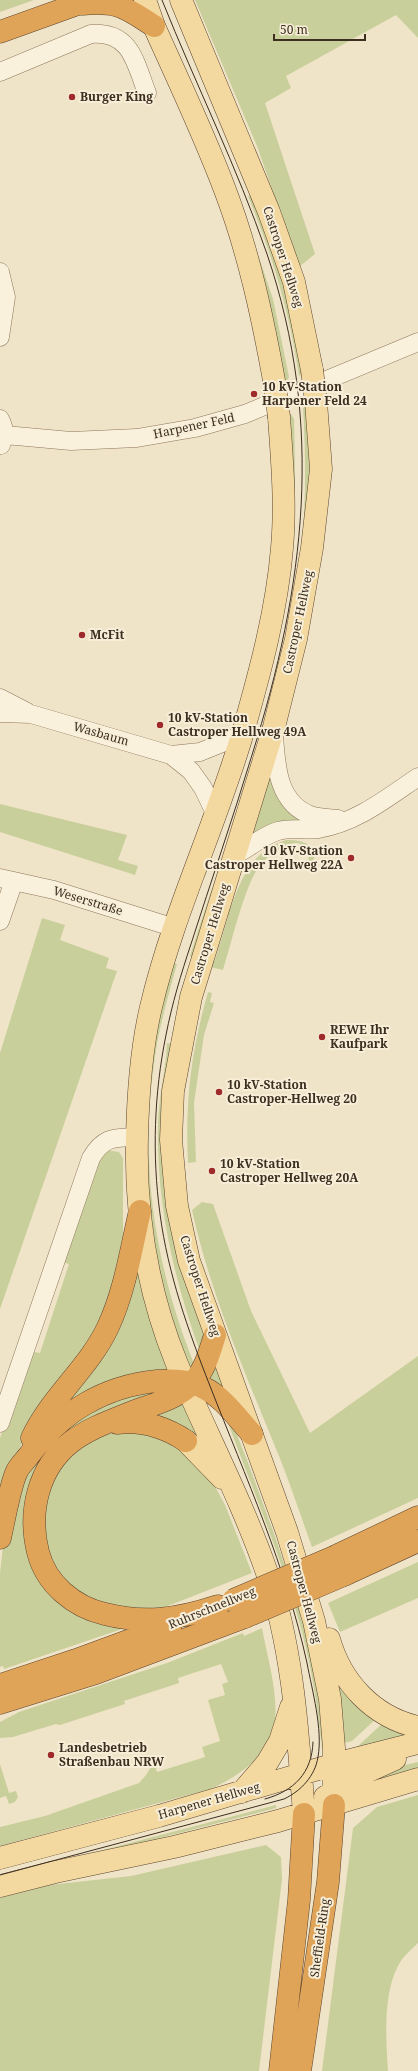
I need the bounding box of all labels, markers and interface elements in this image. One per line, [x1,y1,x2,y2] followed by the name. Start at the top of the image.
[274,16,365,42] scale bar
[280,21,308,38] text: 50 m
[80,88,153,105] place label: Burger King
[67,92,77,102] marker: Burger King
[259,204,308,310] street label: Castroper Hellweg
[262,378,367,409] place label: 10 kV-Station Harpener Feld 24
[249,389,259,399] marker: 10 kV-Station Harpener Feld 24
[152,408,237,442] street label: Harpener Feld
[278,568,317,675] street label: Castroper Hellweg
[90,626,124,643] place label: McFit
[77,630,87,640] marker: McFit
[168,709,307,740] place label: 10 kV-Station Castroper Hellweg 49A
[71,717,131,750] street label: Wasbaum
[155,720,165,730] marker: 10 kV-Station Castroper Hellweg 49A
[205,842,344,873] place label: 10 kV-Station Castroper Hellweg 22A
[346,853,356,863] marker: 10 kV-Station Castroper Hellweg 22A
[186,880,233,987] street label: Castroper Hellweg
[51,882,125,919] street label: Weserstraße
[330,1021,390,1052] place label: REWE Ihr Kaufpark
[317,1032,327,1042] marker: REWE Ihr Kaufpark
[227,1076,357,1107] place label: 10 kV-Station Castroper-Hellweg 20
[214,1087,224,1097] marker: 10 kV-Station Castroper-Hellweg 20
[220,1155,359,1186] place label: 10 kV-Station Castroper Hellweg 20A
[207,1166,217,1176] marker: 10 kV-Station Castroper Hellweg 20A
[176,1233,225,1339] street label: Castroper Hellweg
[283,1539,326,1646] street label: Castroper Hellweg
[166,1582,258,1633] street label: Ruhrschnellweg
[59,1739,164,1770] place label: Landesbetrieb Straßenbau NRW
[46,1750,56,1760] marker: Landesbetrieb Straßenbau NRW
[156,1778,262,1823] street label: Harpener Hellweg
[306,1897,334,1979] street label: Sheffield-Ring

